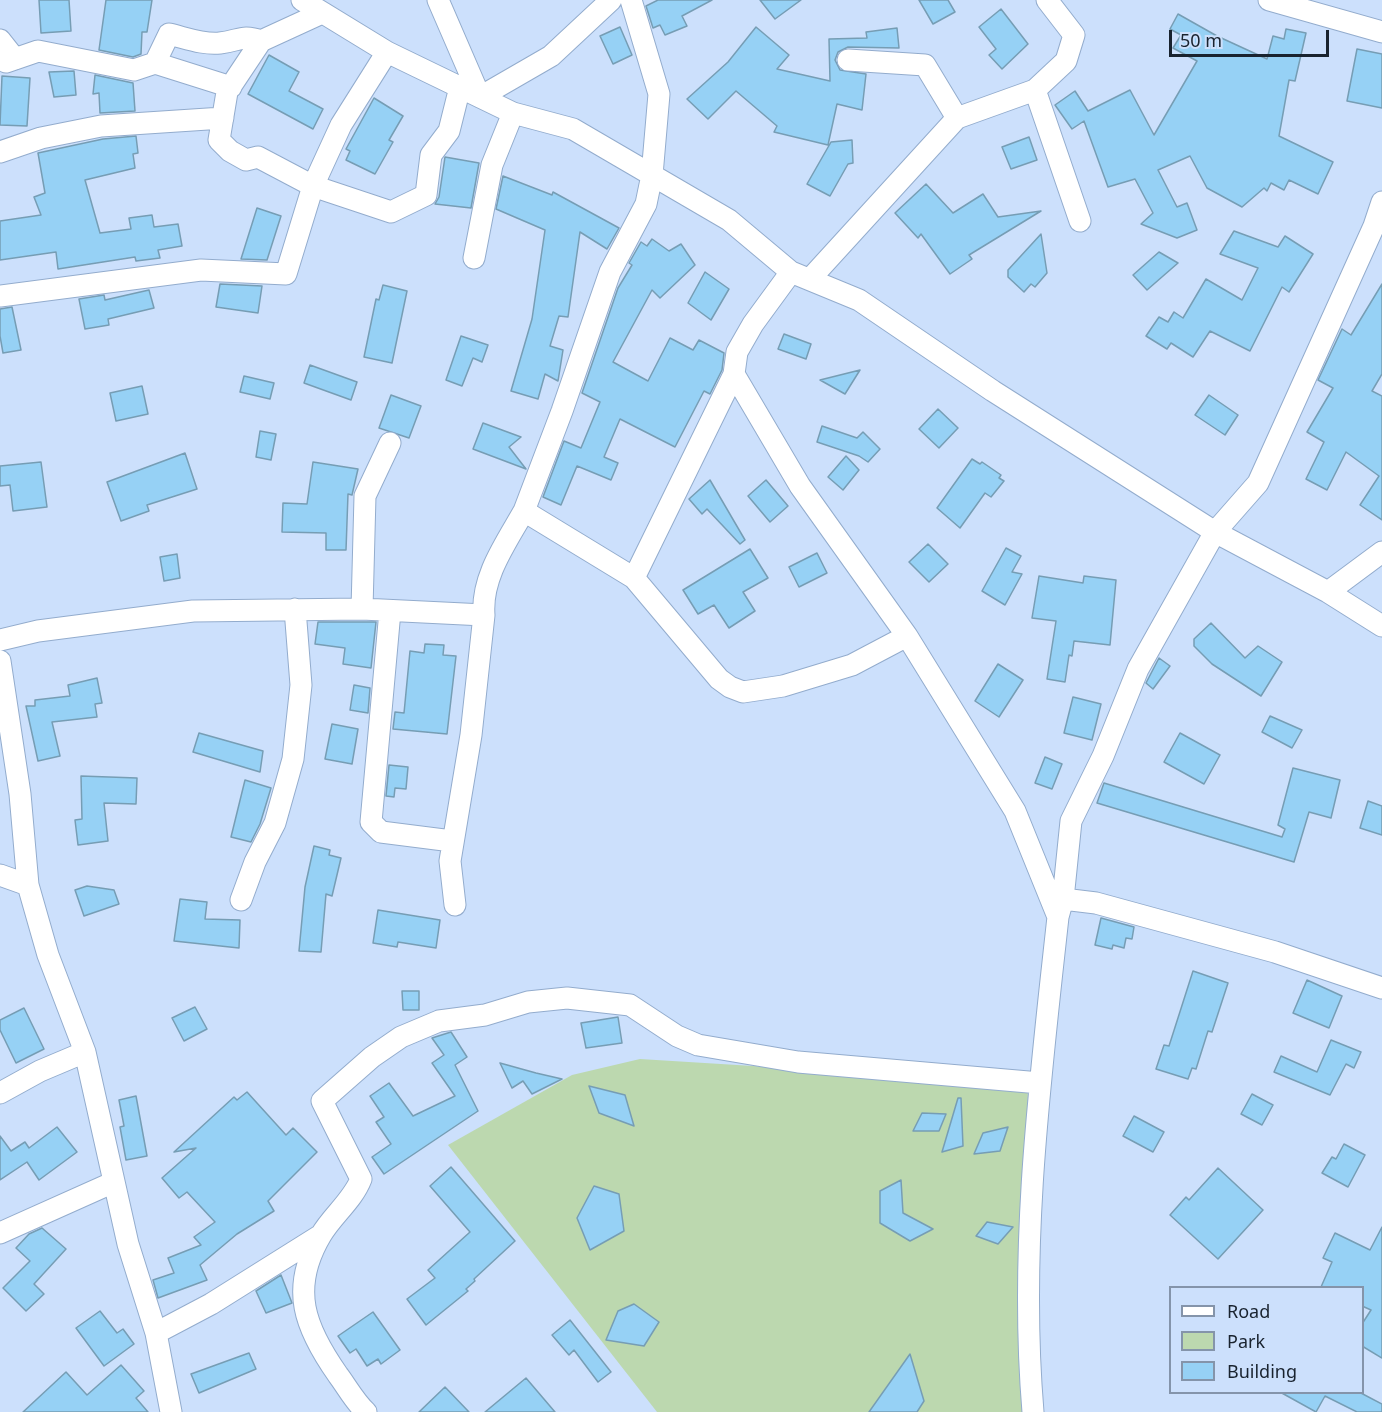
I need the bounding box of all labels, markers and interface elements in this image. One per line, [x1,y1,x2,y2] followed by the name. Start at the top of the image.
[1172,18,1332,56] scale bar
[1180,28,1222,52] text: 50 m
[1169,1286,1364,1394] legend
[1227,1299,1270,1323] text: Road
[1227,1329,1265,1353] text: Park
[1227,1359,1297,1383] text: Building

